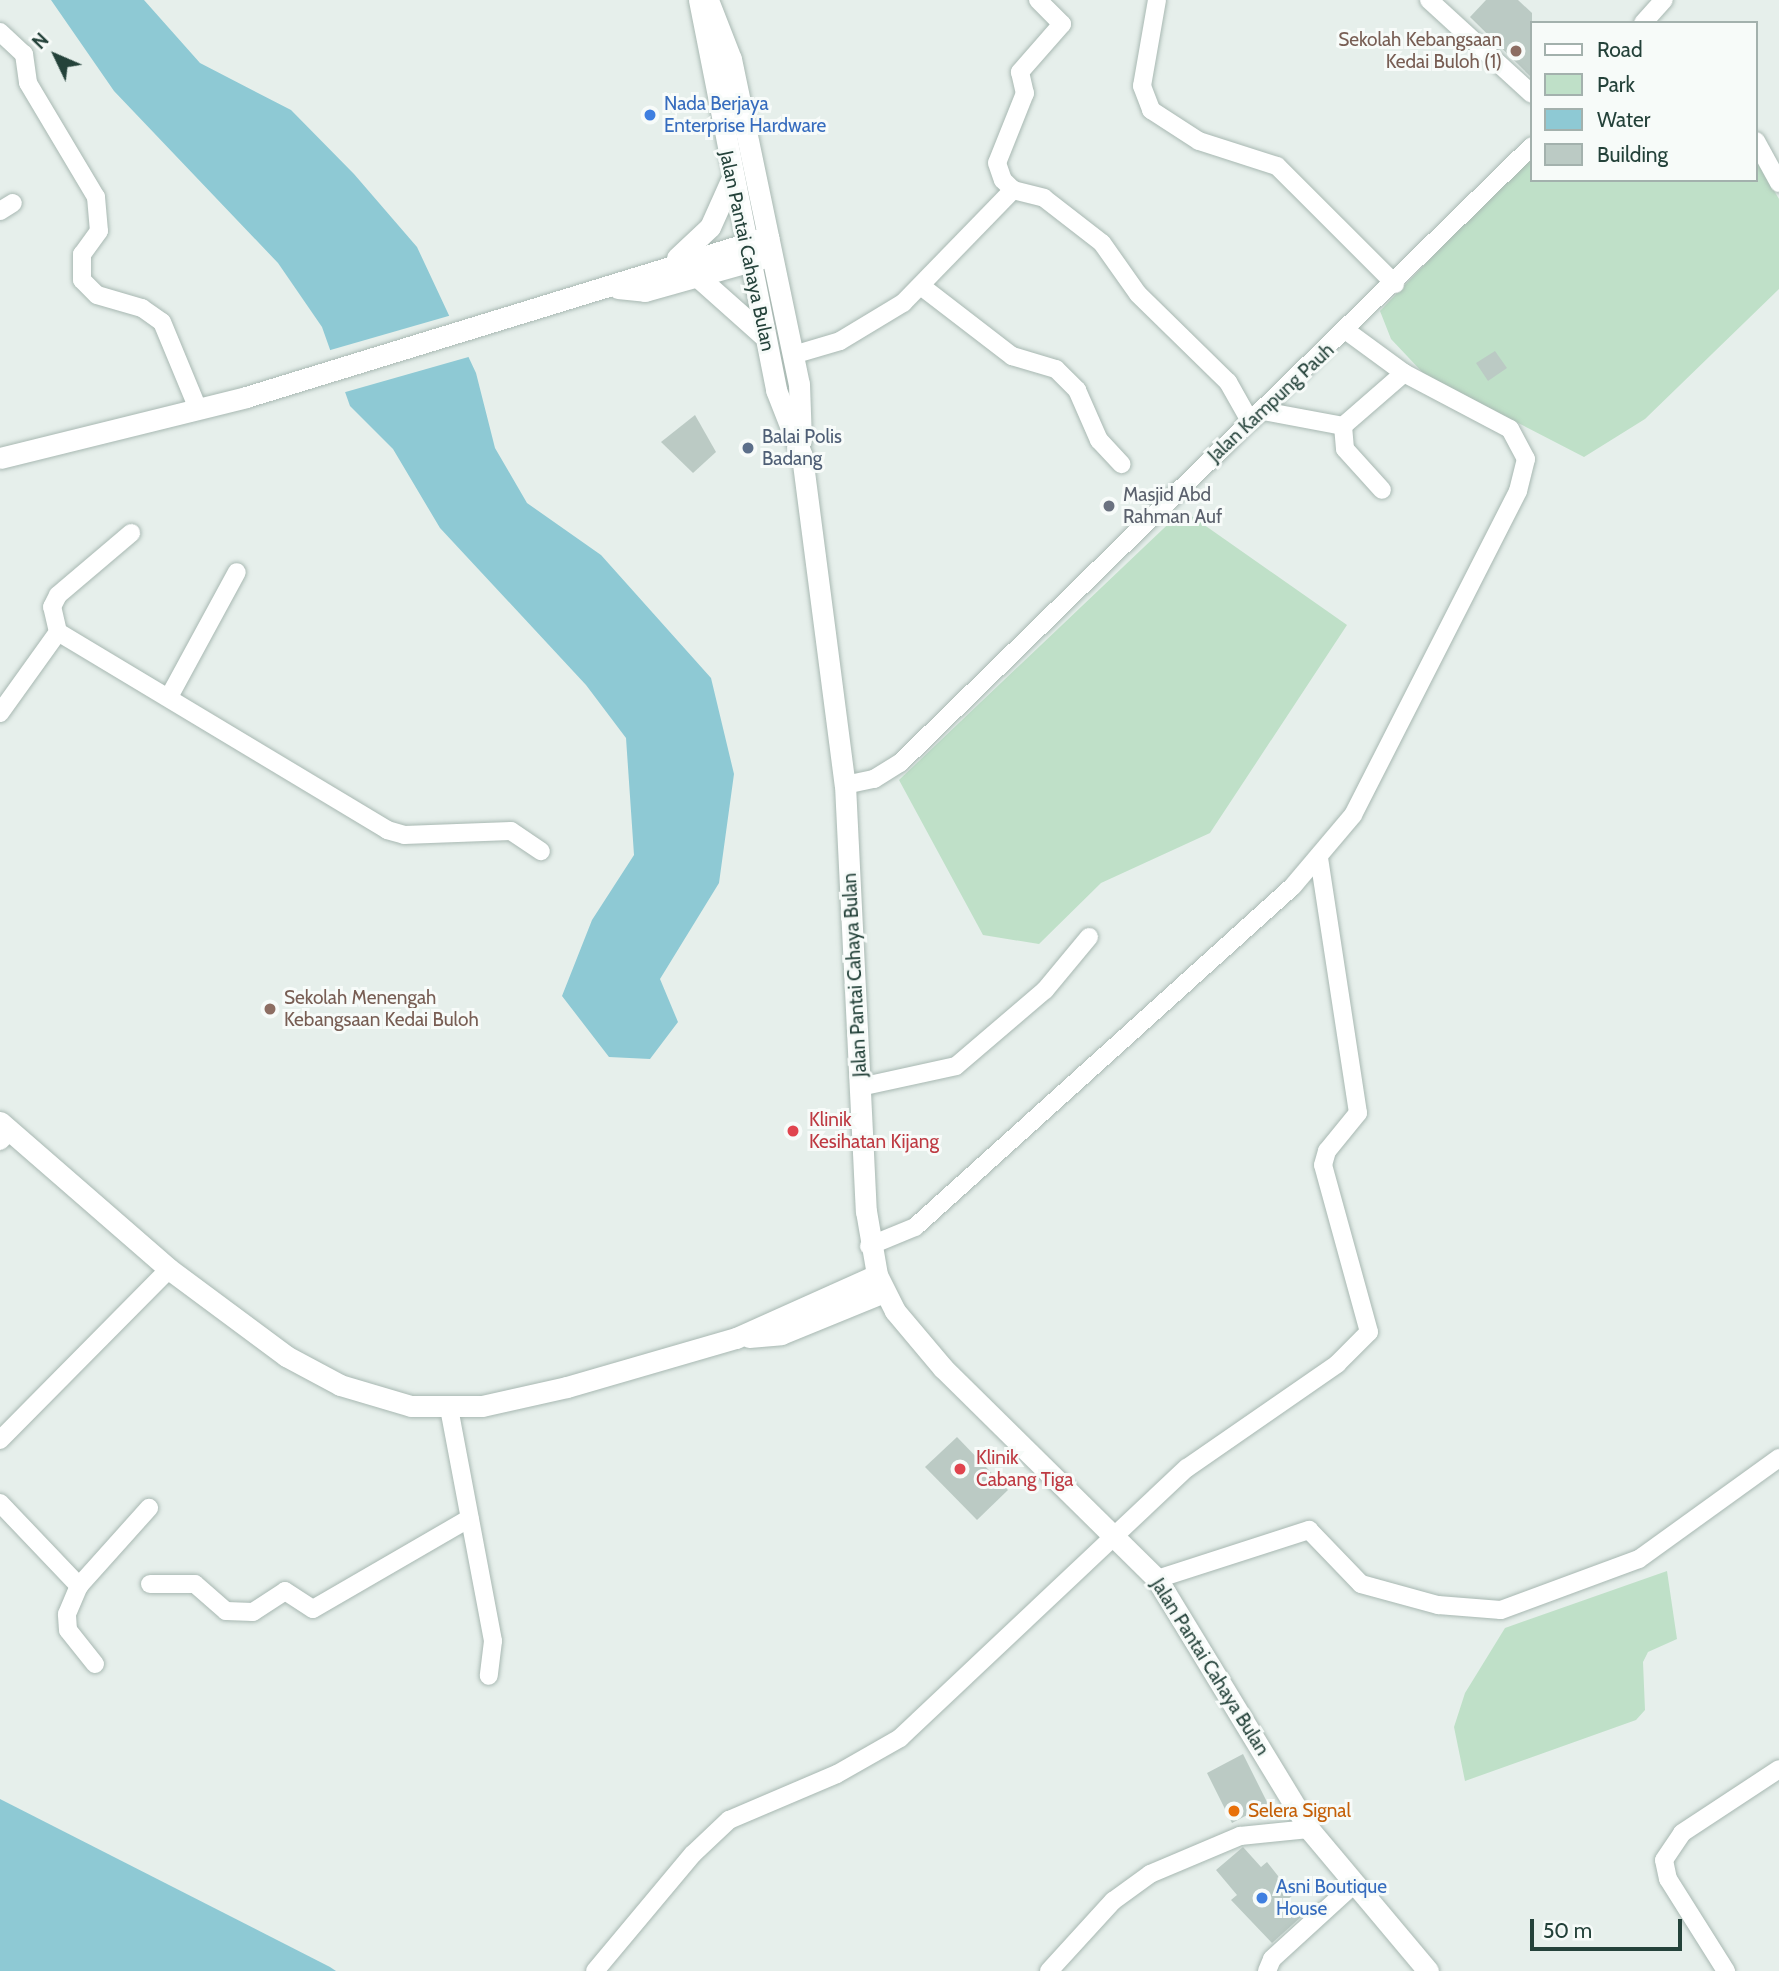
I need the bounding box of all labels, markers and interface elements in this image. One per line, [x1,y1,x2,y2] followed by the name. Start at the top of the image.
[21,21,91,91] north arrow
[1530,21,1758,182] legend
[28,28,53,54] text: N
[1338,29,1502,73] place label: Sekolah Kebangsaan Kedai Buloh (1)
[1597,37,1643,62] text: Road
[1508,43,1524,59] marker: Sekolah Kebangsaan Kedai Buloh (1)
[1597,72,1635,97] text: Park
[664,93,826,137] place label: Nada Berjaya Enterprise Hardware
[642,107,658,123] marker: Nada Berjaya Enterprise Hardware
[1597,107,1650,132] text: Water
[1597,142,1668,167] text: Building
[715,149,779,353] street label: Jalan Pantai Cahaya Bulan
[1203,339,1339,467] street label: Jalan Kampung Pauh
[762,426,842,470] place label: Balai Polis Badang
[740,440,756,456] marker: Balai Polis Badang
[1123,484,1222,528] place label: Masjid Abd Rahman Auf
[1101,498,1117,514] marker: Masjid Abd Rahman Auf
[838,872,872,1078] street label: Jalan Pantai Cahaya Bulan
[284,987,479,1031] place label: Sekolah Menengah Kebangsaan Kedai Buloh
[262,1001,278,1017] marker: Sekolah Menengah Kebangsaan Kedai Buloh
[809,1109,939,1153] place label: Klinik Kesihatan Kijang
[783,1121,803,1141] marker: Klinik Kesihatan Kijang
[976,1447,1073,1491] place label: Klinik Cabang Tiga
[950,1459,970,1479] marker: Klinik Cabang Tiga
[1146,1574,1274,1760] street label: Jalan Pantai Cahaya Bulan
[1248,1800,1351,1822] place label: Selera Signal
[1226,1803,1242,1819] marker: Selera Signal
[1276,1876,1387,1920] place label: Asni Boutique House
[1254,1890,1270,1906] marker: Asni Boutique House
[1534,1904,1686,1948] scale bar
[1543,1918,1592,1943] text: 50 m

